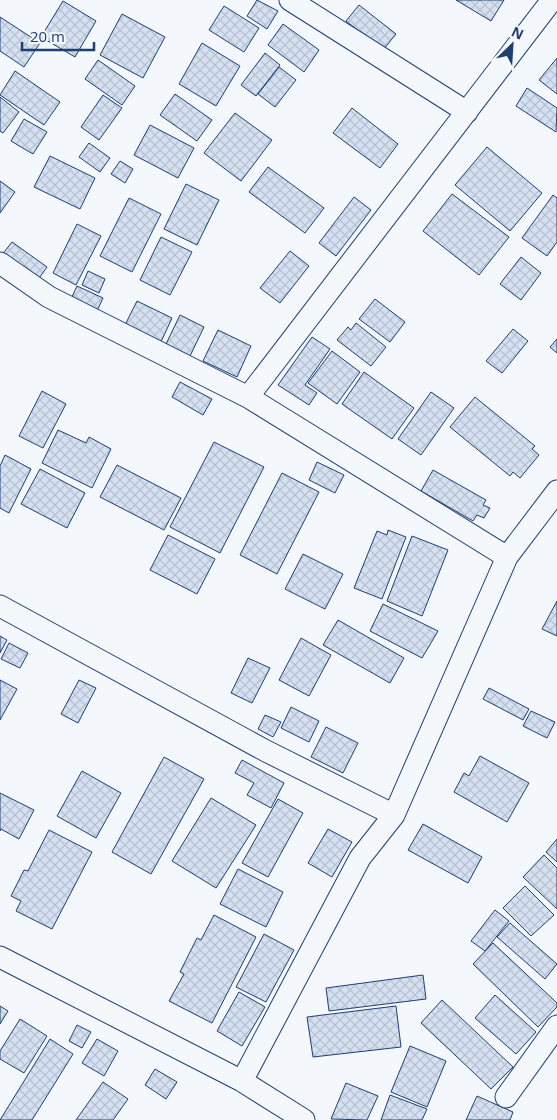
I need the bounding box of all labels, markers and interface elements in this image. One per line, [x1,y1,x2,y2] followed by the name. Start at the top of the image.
[22,20,95,52] scale bar
[487,20,537,70] north arrow
[509,22,527,44] text: N
[30,26,65,46] text: 20 m

